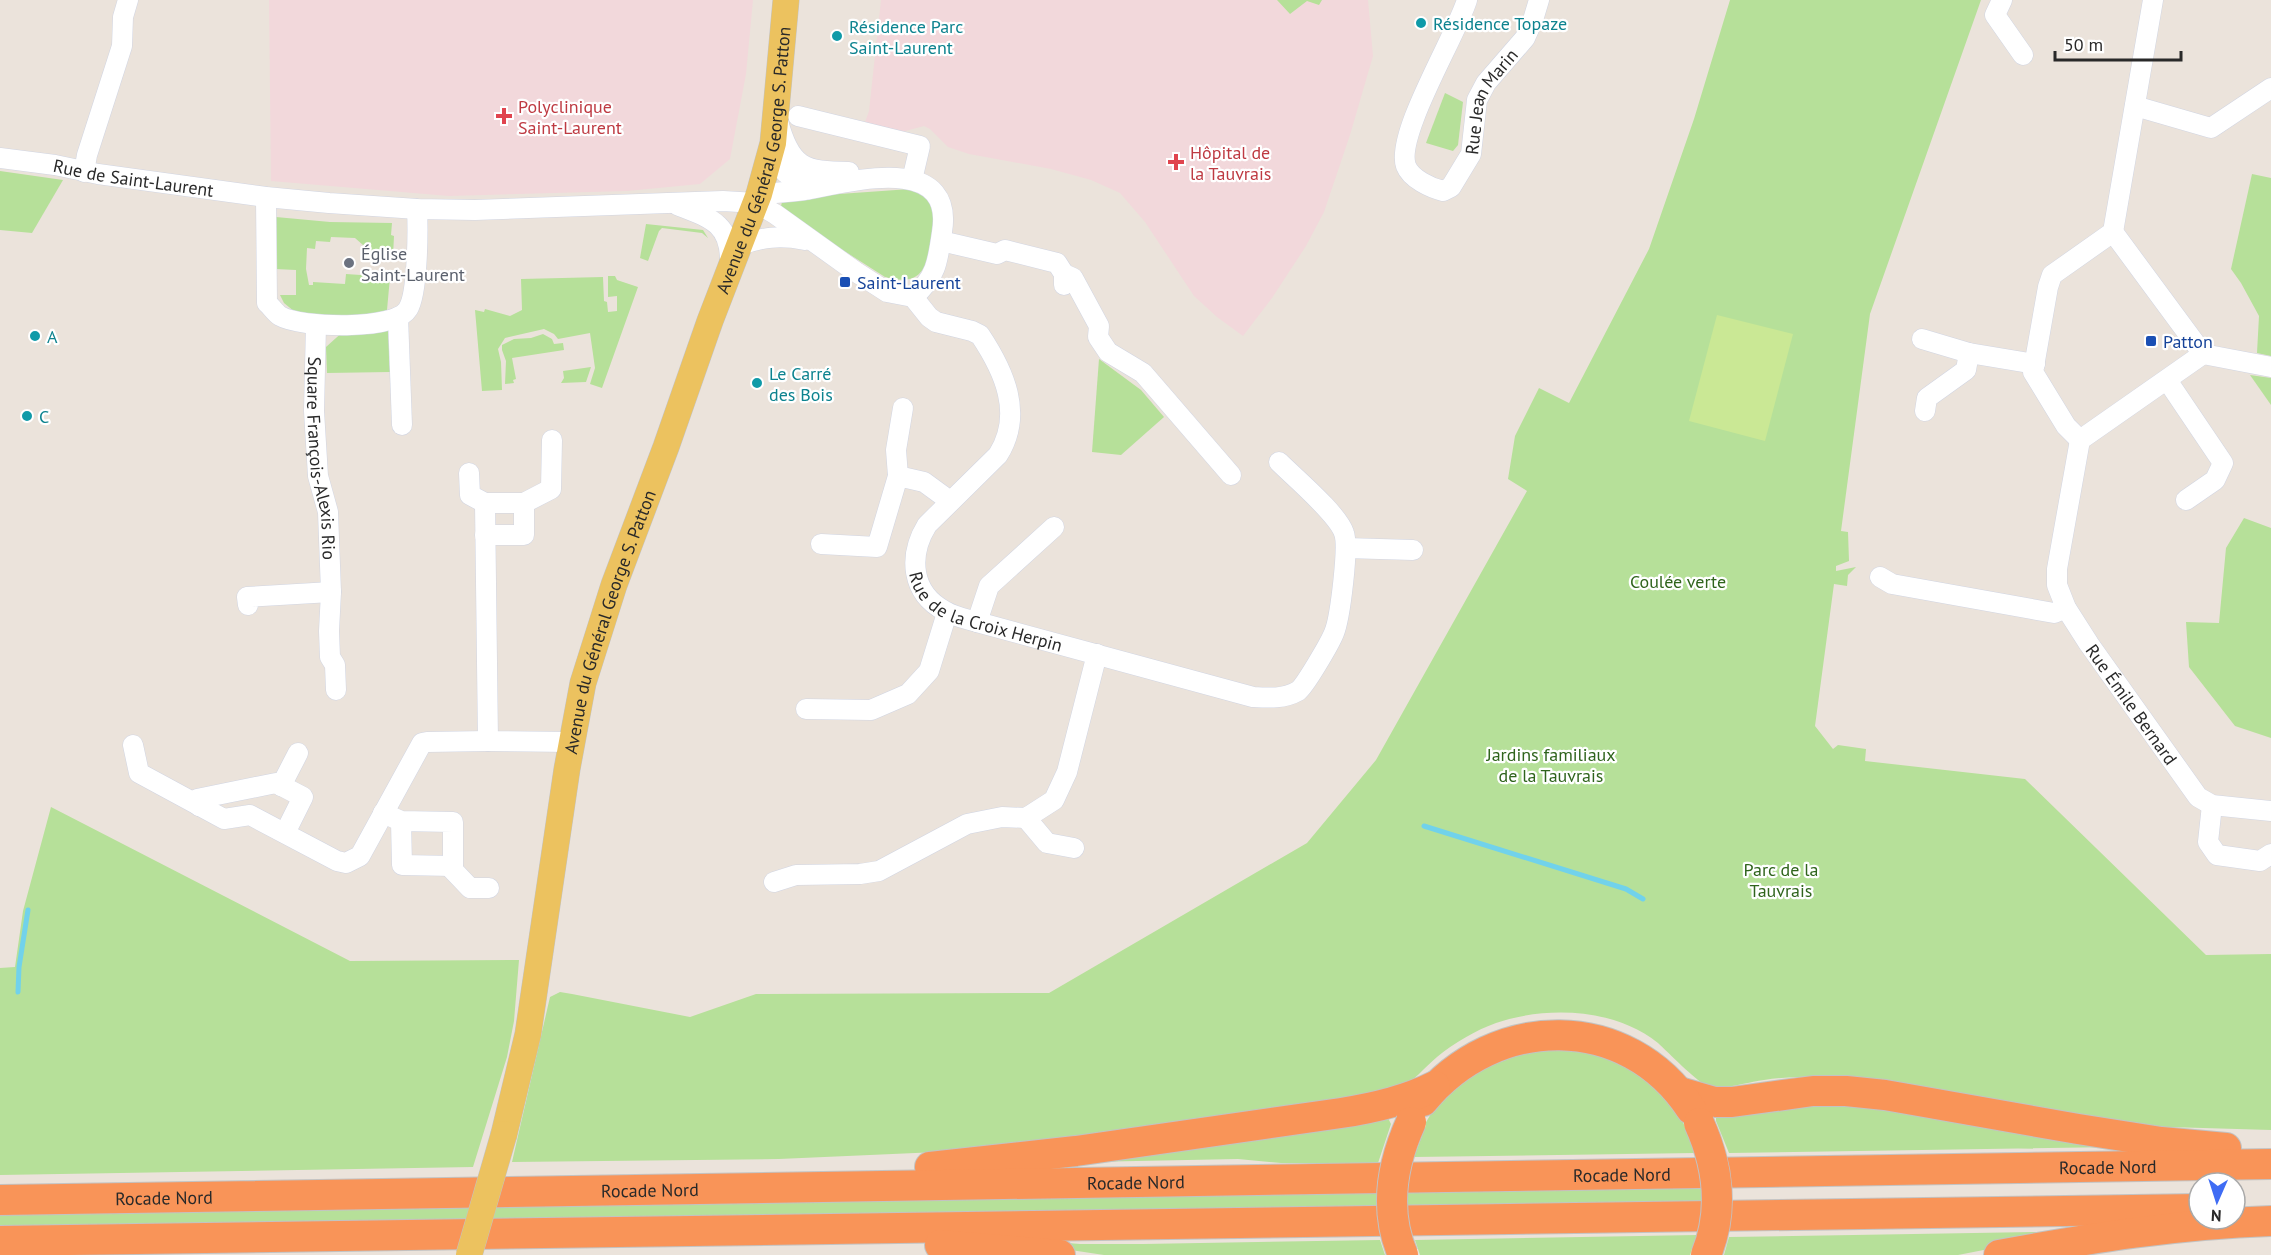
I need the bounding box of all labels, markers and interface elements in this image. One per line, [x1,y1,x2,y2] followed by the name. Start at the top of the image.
[1433,12,1567,35] place label: Résidence Topaze
[849,15,963,59] place label: Résidence Parc Saint-Laurent
[1414,16,1428,30] marker: Résidence Topaze
[2055,24,2181,62] scale bar
[710,25,795,297] street label: Avenue du Général George S. Patton
[830,29,844,43] marker: Résidence Parc Saint-Laurent
[2064,33,2103,56] text: 50 m
[1460,44,1522,156] street label: Rue Jean Marin
[518,95,622,139] place label: Polyclinique Saint-Laurent
[495,107,513,125] marker: Polyclinique Saint-Laurent
[1190,141,1271,185] place label: Hôpital de la Tauvrais
[51,153,215,201] street label: Rue de Saint-Laurent
[1167,153,1185,171] marker: Hôpital de la Tauvrais
[361,242,465,286] place label: Église Saint-Laurent
[342,256,356,270] marker: Église Saint-Laurent
[857,271,961,294] place label: Saint-Laurent
[838,275,852,289] marker: Saint-Laurent
[47,325,58,348] place label: A
[28,329,42,343] marker: A
[2163,330,2213,353] place label: Patton
[2144,334,2158,348] marker: Patton
[302,356,341,560] street label: Square François-Alexis Rio
[769,362,833,406] place label: Le Carré des Bois
[750,376,764,390] marker: Le Carré des Bois
[39,405,49,428] place label: C
[20,409,34,423] marker: C
[559,487,660,756] street label: Avenue du Général George S. Patton
[905,569,1065,656] street label: Rue de la Croix Herpin
[1630,570,1726,593] park label: Coulée verte
[2081,639,2183,769] street label: Rue Émile Bernard
[1485,743,1616,787] park label: Jardins familiaux de la Tauvrais
[1744,858,1818,902] park label: Parc de la Tauvrais
[2059,1154,2157,1179] street label: Rocade Nord
[1573,1162,1671,1187] street label: Rocade Nord
[1087,1170,1185,1194] street label: Rocade Nord
[2187,1171,2247,1231] north arrow
[601,1177,699,1202] street label: Rocade Nord
[115,1185,213,1210] street label: Rocade Nord
[2210,1206,2222,1226] text: N

